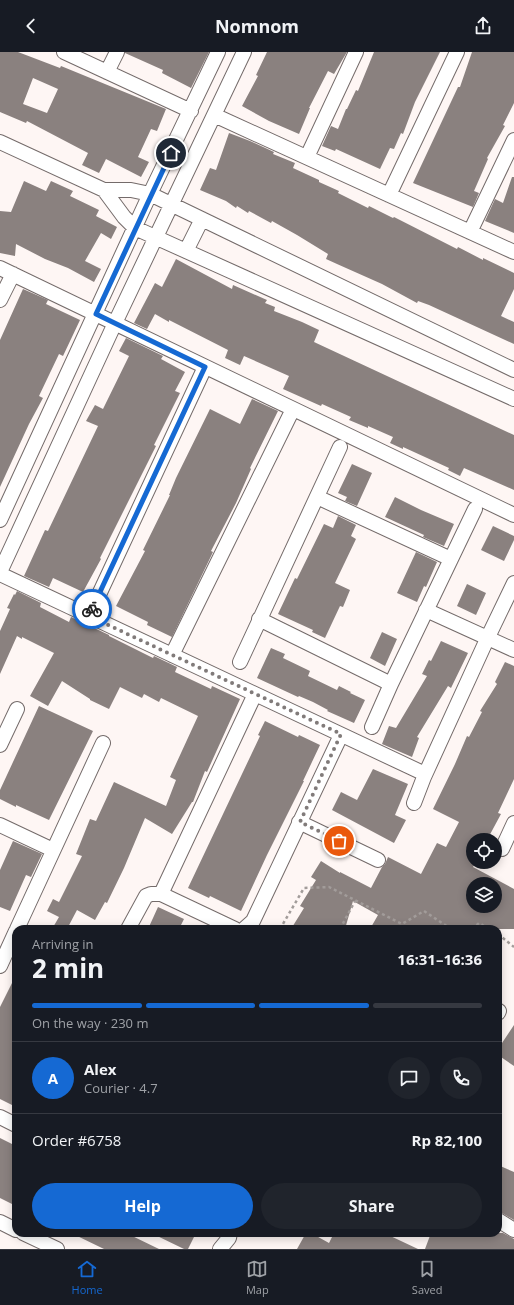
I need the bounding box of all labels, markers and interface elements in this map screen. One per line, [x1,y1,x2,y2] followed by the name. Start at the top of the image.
[215,14,299,38] text: Nomnom
[20,15,42,37] icon: back
[472,15,494,37] icon: share
[154,136,188,170] pin
[160,142,182,164] icon: home
[72,589,112,629] courier
[81,598,103,620] icon: bike
[322,824,356,858] pin
[328,830,350,852] icon: bag
[466,833,502,913] map controls
[466,833,502,869] button: locate
[466,877,502,913] button: layers
[32,935,94,953] text: Arriving in
[397,949,482,969] text: 16:31–16:36
[32,950,104,986] text: 2 min
[32,1014,148,1032] text: On the way · 230 m
[388,1057,430,1099] button: chat
[440,1057,482,1099] button: phone
[84,1059,116,1079] text: Alex
[48,1068,58,1088] text: A
[84,1079,158,1097] text: Courier · 4.7
[32,1130,121,1150] text: Order #6758
[412,1130,482,1150] text: Rp 82,100
[32,1183,253,1229] button: Help
[261,1183,482,1229] button: Share
[72,1258,103,1297] tab: Home
[246,1258,269,1297] tab: Map
[412,1258,442,1297] tab: Saved

